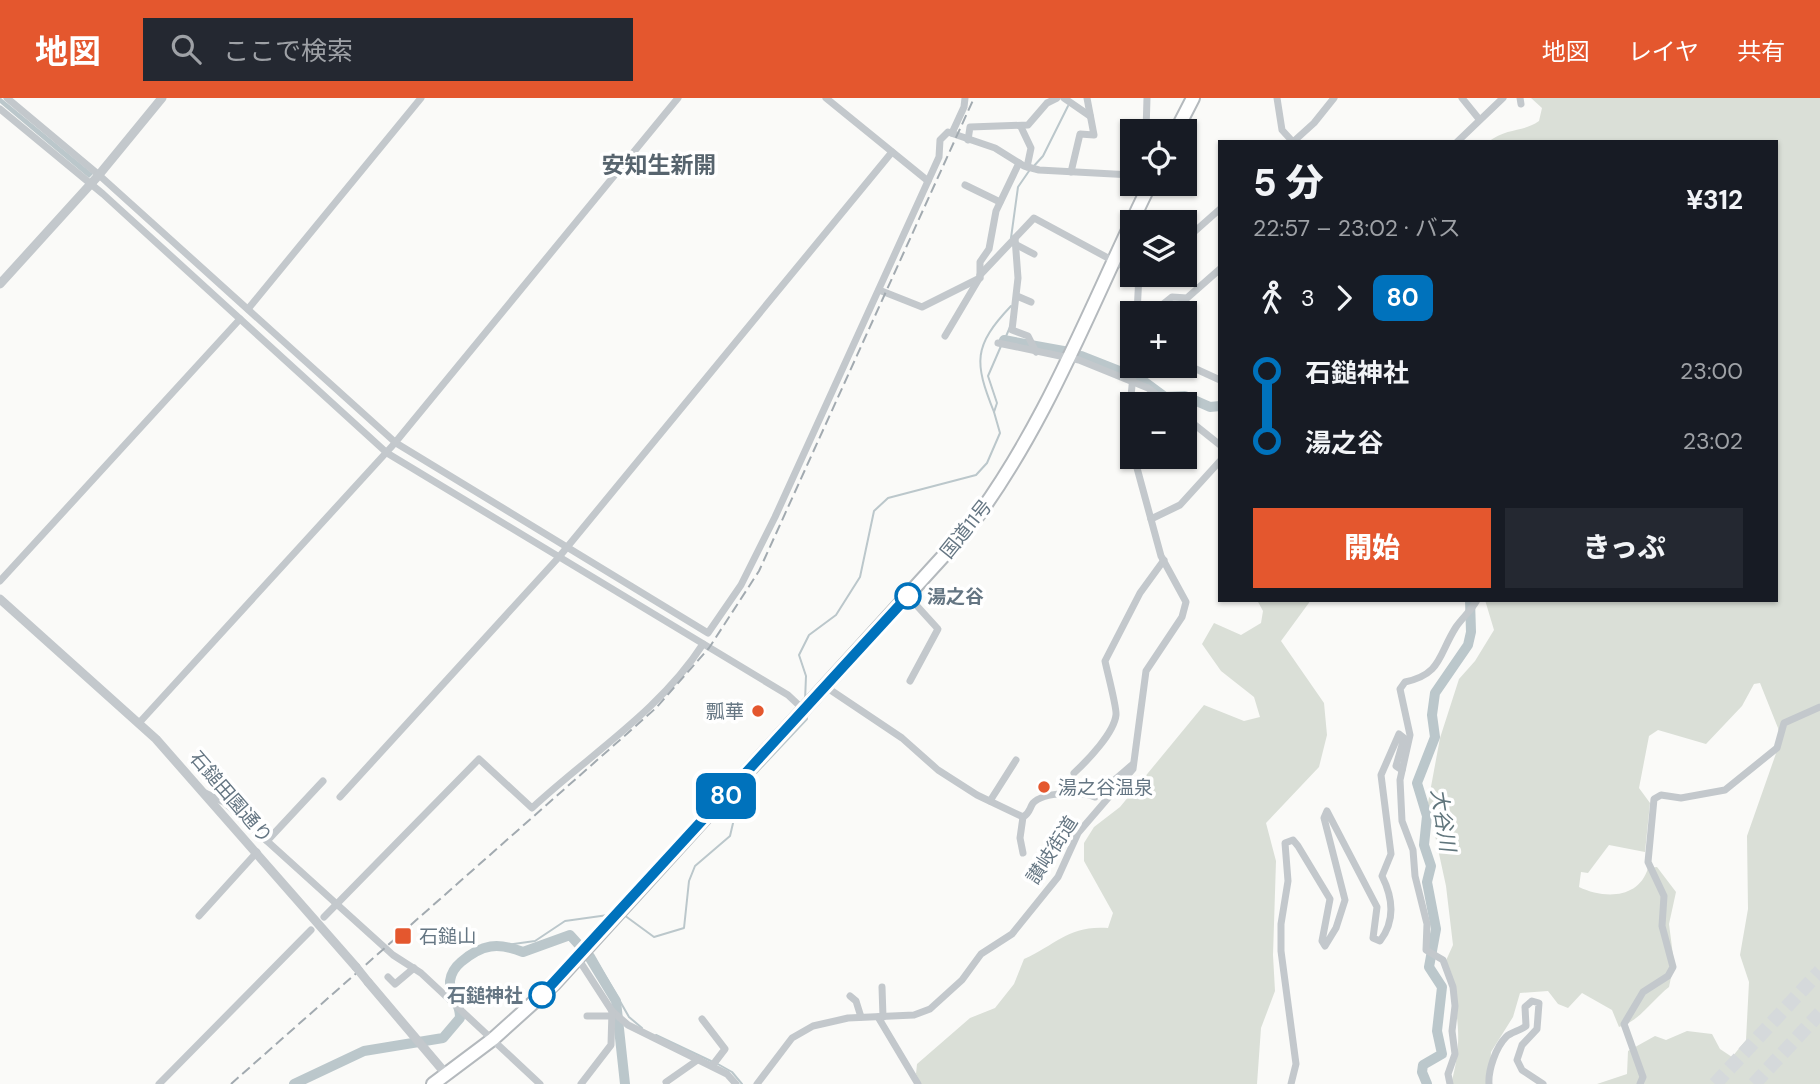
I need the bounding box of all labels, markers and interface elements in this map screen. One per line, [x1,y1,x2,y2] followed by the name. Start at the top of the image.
[143,18,633,81] search box
[35,30,101,73] text: 地図
[167,30,205,68] icon: search
[223,34,353,68] text: ここで検索
[1542,36,1590,67] text: 地図
[1628,36,1699,67] text: レイヤ
[1737,36,1785,67] text: 共有
[1120,119,1197,469] map controls
[1120,119,1197,196] button: locate
[602,150,717,180] district label: 安知生新開
[1253,158,1324,208] text: 5 分
[1686,183,1743,217] text: ¥312
[1120,210,1197,287] button: layers
[1253,213,1461,243] text: 22:57 – 23:02 · バス
[1253,279,1291,317] icon: walk
[1325,279,1363,317] icon: forward
[1387,282,1419,313] text: 80
[1301,283,1315,313] text: 3
[1120,301,1197,378] button: +
[1305,356,1409,390] text: 石鎚神社
[1680,356,1743,386] text: 23:00
[1120,392,1197,469] button: −
[1305,426,1383,460] text: 湯之谷
[1683,426,1743,456] text: 23:02
[935,494,997,564] street label: 国道11号
[1253,508,1491,588] button: 開始
[1505,508,1743,588] button: きっぷ
[895,583,921,609] marker: 湯之谷
[927,584,984,609] place label: 湯之谷
[706,699,744,724] place label: 瓢華
[750,703,766,719] marker: 瓢華
[184,746,278,848] street label: 石鎚田園通り
[694,773,758,819] line badge: 80
[1058,775,1153,800] place label: 湯之谷温泉
[1036,779,1052,795] marker: 湯之谷温泉
[710,780,742,811] text: 80
[1424,787,1462,855] water label: 大谷川
[1021,811,1083,889] street label: 讃岐街道
[419,924,476,949] place label: 石鎚山
[393,926,413,946] marker: 石鎚山
[529,982,555,1008] marker: 石鎚神社
[447,983,523,1008] place label: 石鎚神社

